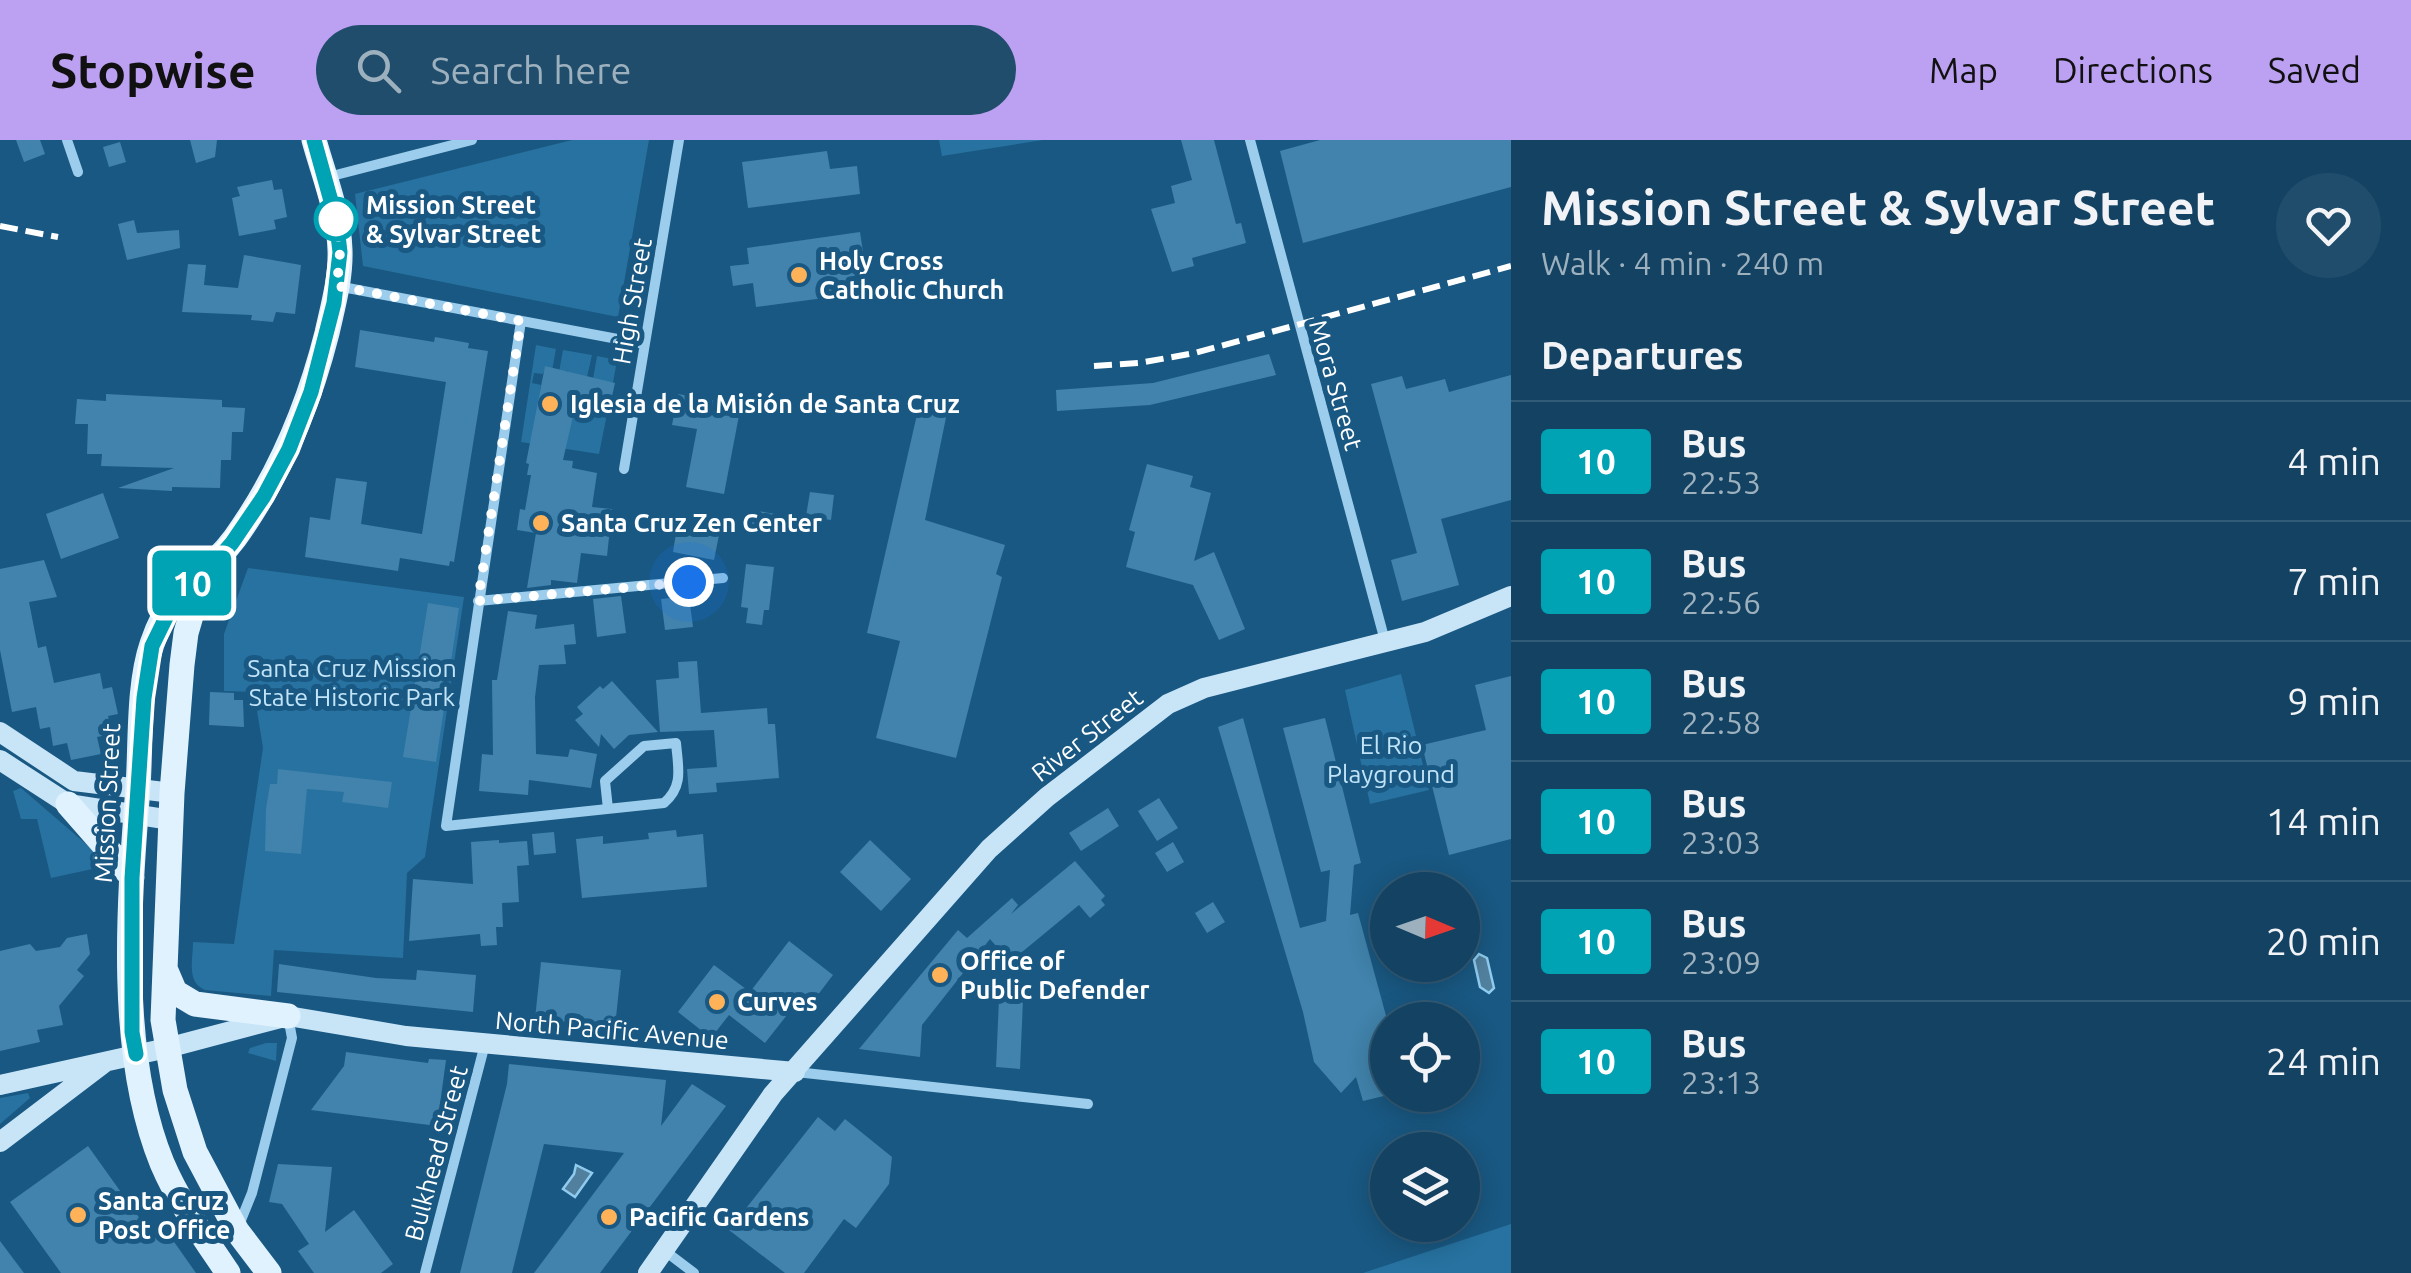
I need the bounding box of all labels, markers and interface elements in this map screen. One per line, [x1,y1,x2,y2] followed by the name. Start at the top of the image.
[316,25,1016,115] search box
[50,43,256,97] text: Stopwise
[351,43,406,98] icon: search
[431,49,631,91] text: Search here
[1929,50,1998,90] text: Map
[2053,50,2213,90] text: Directions
[2268,50,2361,90] text: Saved
[2276,173,2381,278] button: heart
[1541,180,2215,234] text: Mission Street & Sylvar Street
[366,191,541,248] place label: Mission Street & Sylvar Street
[315,198,357,240] marker: Mission Street & Sylvar Street
[607,236,657,366] street label: High Street
[1541,245,1824,281] text: Walk · 4 min · 240 m
[819,247,1004,304] place label: Holy Cross Catholic Church
[788,264,810,286] marker: Holy Cross Catholic Church
[1304,317,1368,454] street label: Mora Street
[1541,334,1743,376] text: Departures
[570,390,960,418] place label: Iglesia de la Misión de Santa Cruz
[539,393,561,415] marker: Iglesia de la Misión de Santa Cruz
[1681,422,1746,464] text: Bus
[2287,440,2381,482] text: 4 min
[1576,441,1616,481] text: 10
[1681,464,1761,500] text: 22:53
[561,509,823,537] place label: Santa Cruz Zen Center
[530,512,552,534] marker: Santa Cruz Zen Center
[1681,542,1746,584] text: Bus
[147,550,237,616] line badge: 10
[664,557,714,607] your location
[2287,560,2381,602] text: 7 min
[1576,561,1616,601] text: 10
[172,563,212,603] text: 10
[1681,584,1761,620] text: 22:56
[247,654,457,711] park label: Santa Cruz Mission State Historic Park
[1681,662,1746,704] text: Bus
[2287,680,2381,722] text: 9 min
[1576,681,1616,721] text: 10
[1026,683,1148,787] street label: River Street
[1681,704,1761,740] text: 22:58
[89,722,125,884] street label: Mission Street
[1327,731,1455,788] park label: El Rio Playground
[1681,782,1746,824] text: Bus
[2266,800,2381,842] text: 14 min
[1576,801,1616,841] text: 10
[1681,824,1761,860] text: 23:03
[1370,872,1480,982] north arrow
[1370,872,1480,1242] map controls
[1681,902,1746,944] text: Bus
[2266,920,2381,962] text: 20 min
[1576,921,1616,961] text: 10
[1681,944,1761,980] text: 23:09
[960,947,1150,1004] place label: Office of Public Defender
[929,964,951,986] marker: Office of Public Defender
[737,988,818,1016] place label: Curves
[706,991,728,1013] marker: Curves
[1370,1002,1480,1112] button: locate
[494,1006,730,1054] street label: North Pacific Avenue
[1681,1022,1746,1064] text: Bus
[2266,1040,2381,1082] text: 24 min
[1576,1041,1616,1081] text: 10
[399,1062,473,1244] street label: Bulkhead Street
[1681,1064,1761,1100] text: 23:13
[1370,1132,1480,1242] button: layers
[98,1187,230,1244] place label: Santa Cruz Post Office
[629,1203,809,1231] place label: Pacific Gardens
[67,1204,89,1226] marker: Santa Cruz Post Office
[598,1206,620,1228] marker: Pacific Gardens

